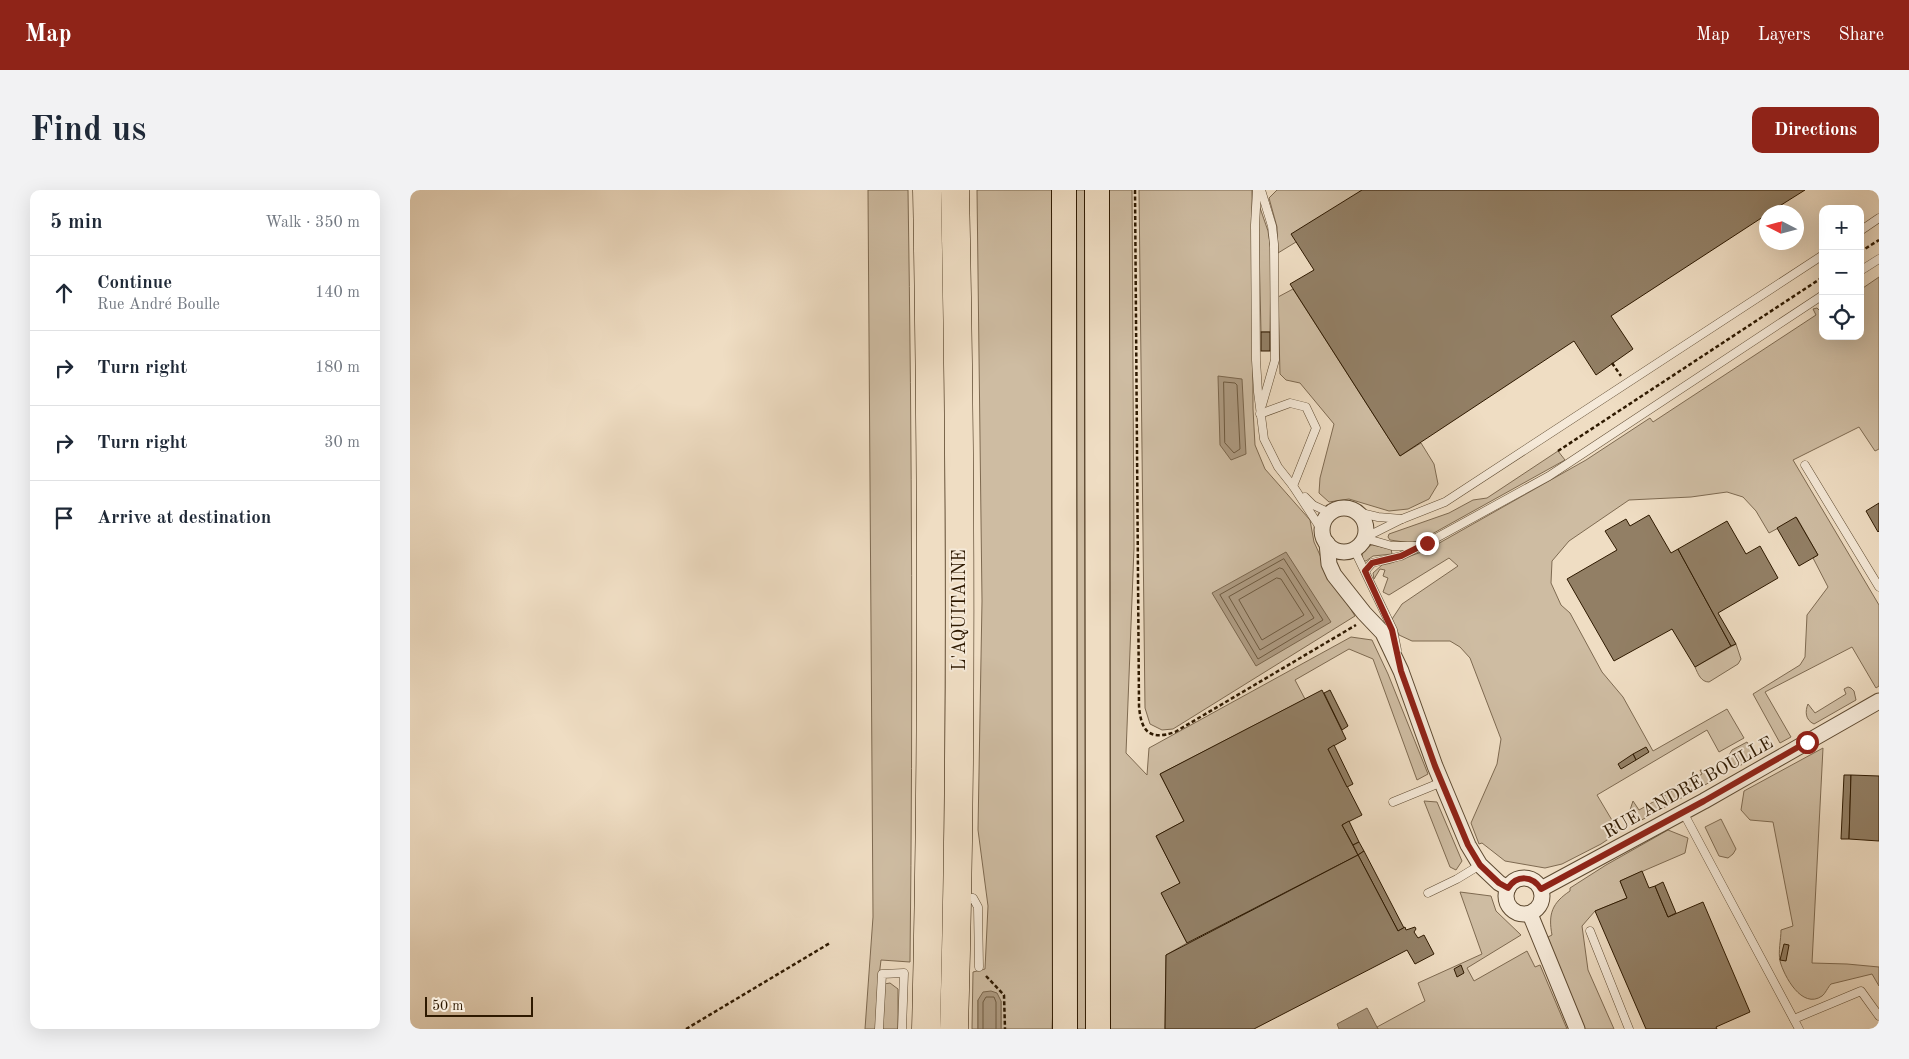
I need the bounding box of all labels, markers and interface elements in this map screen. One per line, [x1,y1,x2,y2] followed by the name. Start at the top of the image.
[25,23,72,47] text: Map
[1696,26,1730,44] text: Map
[1758,26,1810,44] text: Layers
[1838,26,1884,44] text: Share
[1752,107,1879,153] button: Directions
[30,113,146,148] text: Find us
[1759,205,1804,250] north arrow
[1819,205,1864,340] map controls
[1819,205,1864,250] button: +
[50,212,103,233] text: 5 min
[265,215,360,231] text: Walk · 350 m
[1819,250,1864,295] button: −
[97,274,172,293] text: Continue
[50,279,78,307] icon: ahead
[315,285,360,301] text: 140 m
[1819,295,1864,340] button: locate
[97,297,220,313] text: Rue André Boulle
[50,354,78,382] icon: right
[97,359,187,378] text: Turn right
[315,360,360,376] text: 180 m
[50,429,78,457] icon: right
[97,434,187,453] text: Turn right
[324,435,360,451] text: 30 m
[50,504,78,532] icon: arrive
[97,509,271,528] text: Arrive at destination
[1416,532,1439,555] route end
[951,549,969,671] street label: L'AQUITAINE
[1599,730,1776,842] street label: RUE ANDRÉ BOULLE
[1796,731,1819,754] route start
[425,994,532,1017] scale bar
[432,999,463,1013] text: 50 m

